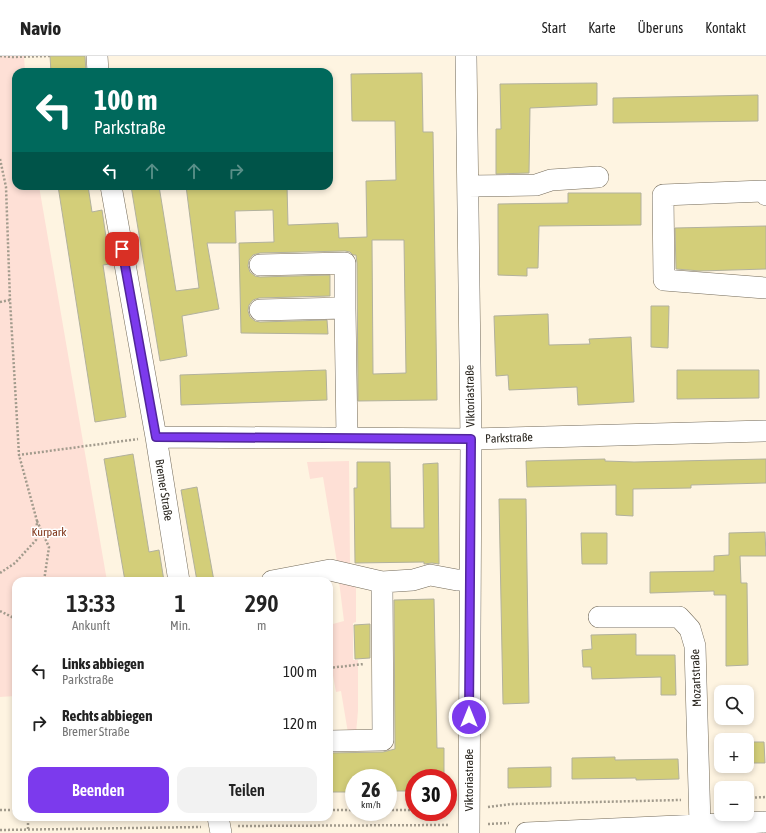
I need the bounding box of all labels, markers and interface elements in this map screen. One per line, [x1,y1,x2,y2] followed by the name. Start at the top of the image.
[20,17,61,39] text: Navio
[542,20,566,36] text: Start
[588,20,616,36] text: Karte
[638,20,683,36] text: Über uns
[705,20,746,36] text: Kontakt
[28,84,80,136] icon: left
[94,84,157,116] text: 100 m
[94,117,166,138] text: Parkstraße
[99,160,121,182] icon: left
[141,160,163,182] icon: ahead
[183,160,205,182] icon: ahead
[225,160,247,182] icon: right
[105,232,139,266] pin
[111,238,133,260] icon: arrive
[462,365,478,427] street label: Viktoriastraße
[485,430,533,446] street label: Parkstraße
[152,458,176,522] street label: Bremer Straße
[31,525,67,539] park label: Kurpark
[66,590,116,617] text: 13:33
[175,590,186,617] text: 1
[245,590,279,617] text: 290
[72,618,110,633] text: Ankunft
[170,618,190,633] text: Min.
[257,618,266,633] text: m
[688,649,704,707] street label: Mozartstraße
[62,655,144,672] text: Links abbiegen
[28,660,50,682] icon: left
[283,663,317,680] text: 100 m
[62,672,114,687] text: Parkstraße
[714,685,754,821] map controls
[714,685,754,725] button: search
[448,696,490,738] position arrow
[62,707,152,724] text: Rechts abbiegen
[28,712,50,734] icon: right
[283,715,317,732] text: 120 m
[62,724,130,739] text: Bremer Straße
[714,733,754,773] button: +
[462,749,476,811] street label: Viktoriastraße
[28,767,169,813] button: Beenden
[177,767,317,813] button: Teilen
[405,769,457,821] speed limit sign: 30
[362,778,380,801] text: 26
[714,781,754,821] button: −
[361,799,381,810] text: km/h

